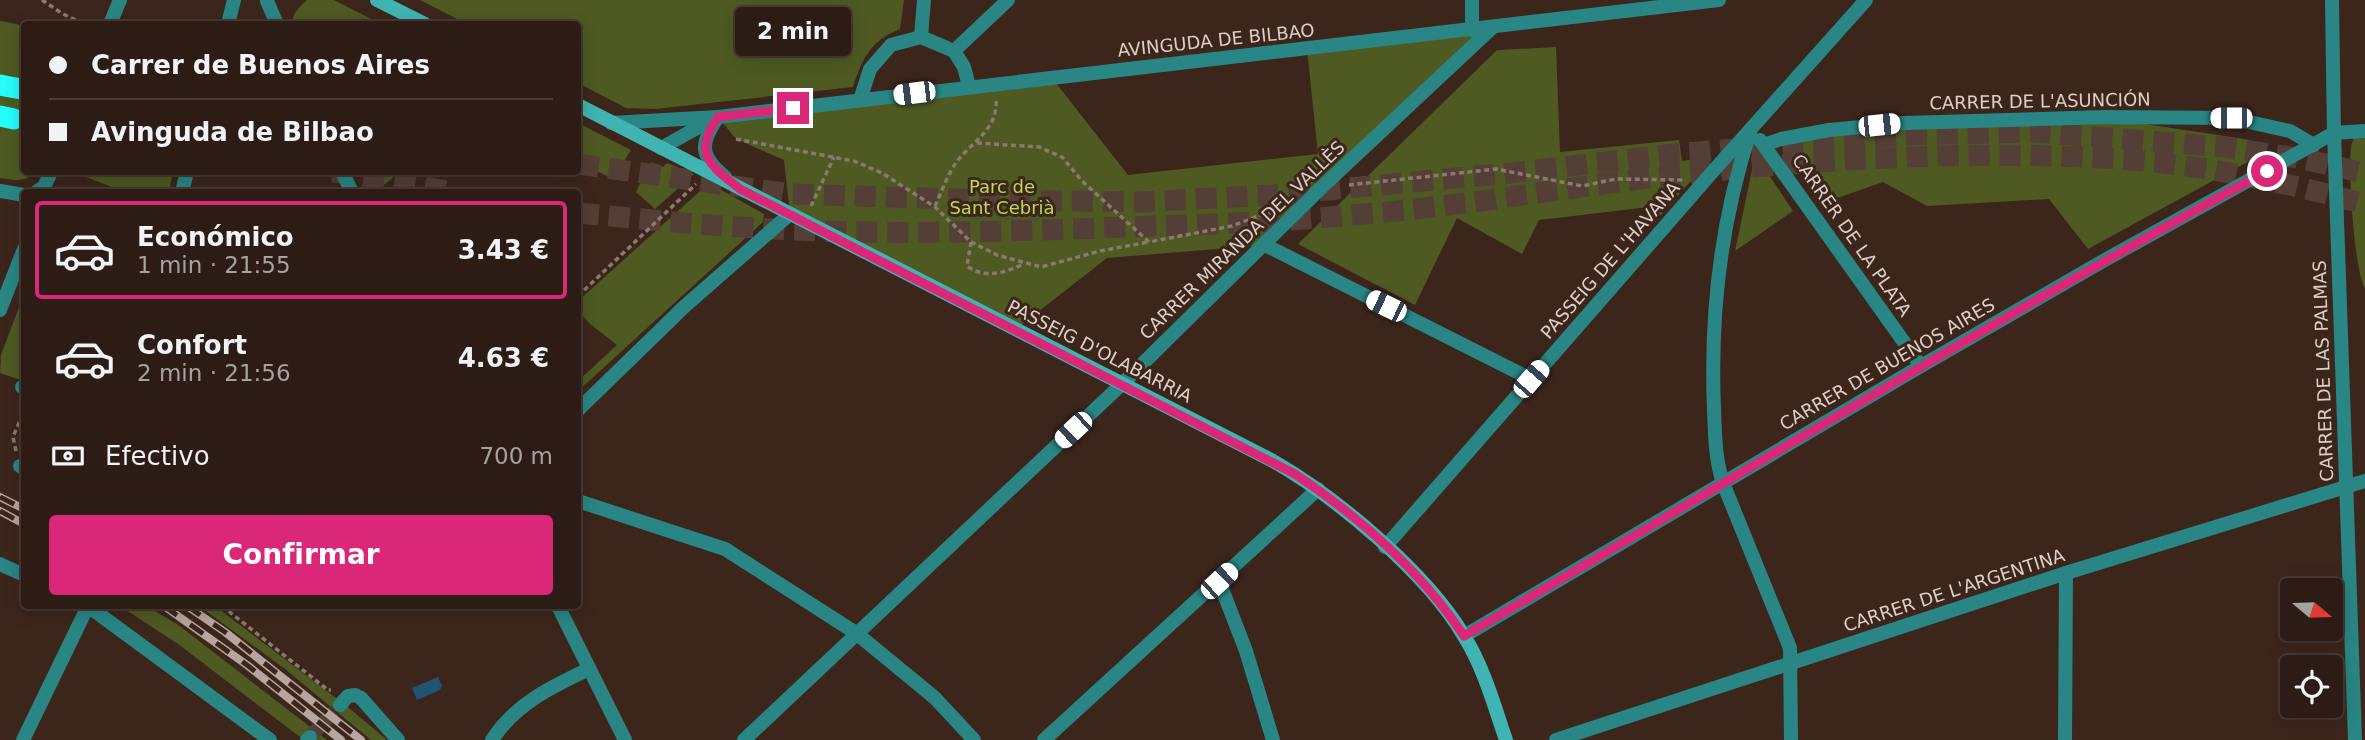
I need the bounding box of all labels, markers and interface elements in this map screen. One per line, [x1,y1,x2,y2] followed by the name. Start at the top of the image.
[735,7,851,56] callout: 2 min
[757,18,829,44] text: 2 min
[1116,19,1316,61] street label: AVINGUDA DE BILBAO
[91,50,430,80] text: Carrer de Buenos Aires
[892,80,937,106] car
[1929,89,2151,113] street label: CARRER DE L'ASUNCIÓN
[777,92,809,124] route end
[2211,108,2253,129] car
[1858,112,1901,138] car
[91,117,374,147] text: Avinguda de Bilbao
[1135,136,1349,344] street label: CARRER MIRANDA DEL VALLÈS
[1788,150,1916,321] street label: CARRER DE LA PLATA
[2251,155,2283,187] route start
[949,176,1055,218] park label: Parc de Sant Cebrià
[1536,177,1684,343] street label: PASSEIG DE L'HAVANA
[53,219,116,282] icon: car
[137,222,294,252] text: Económico
[458,235,549,265] text: 3.43 €
[137,252,291,278] text: 1 min · 21:55
[2309,260,2337,482] street label: CARRER DE LAS PALMAS
[1363,287,1410,325] car
[1776,294,1998,434] street label: CARRER DE BUENOS AIRES
[1004,295,1196,407] street label: PASSEIG D'OLABARRIA
[53,327,116,390] icon: car
[137,330,247,360] text: Confort
[458,343,549,373] text: 4.63 €
[1510,356,1553,402] car
[137,360,291,386] text: 2 min · 21:56
[1051,408,1096,452] car
[49,437,87,475] icon: cash
[105,441,210,471] text: Efectivo
[479,443,553,469] text: 700 m
[49,515,553,595] button: Confirmar
[1841,544,2068,636] street label: CARRER DE L'ARGENTINA
[1197,559,1242,603] car
[2280,578,2343,640] north arrow
[2280,578,2343,718] map controls
[2280,655,2343,718] button: locate

